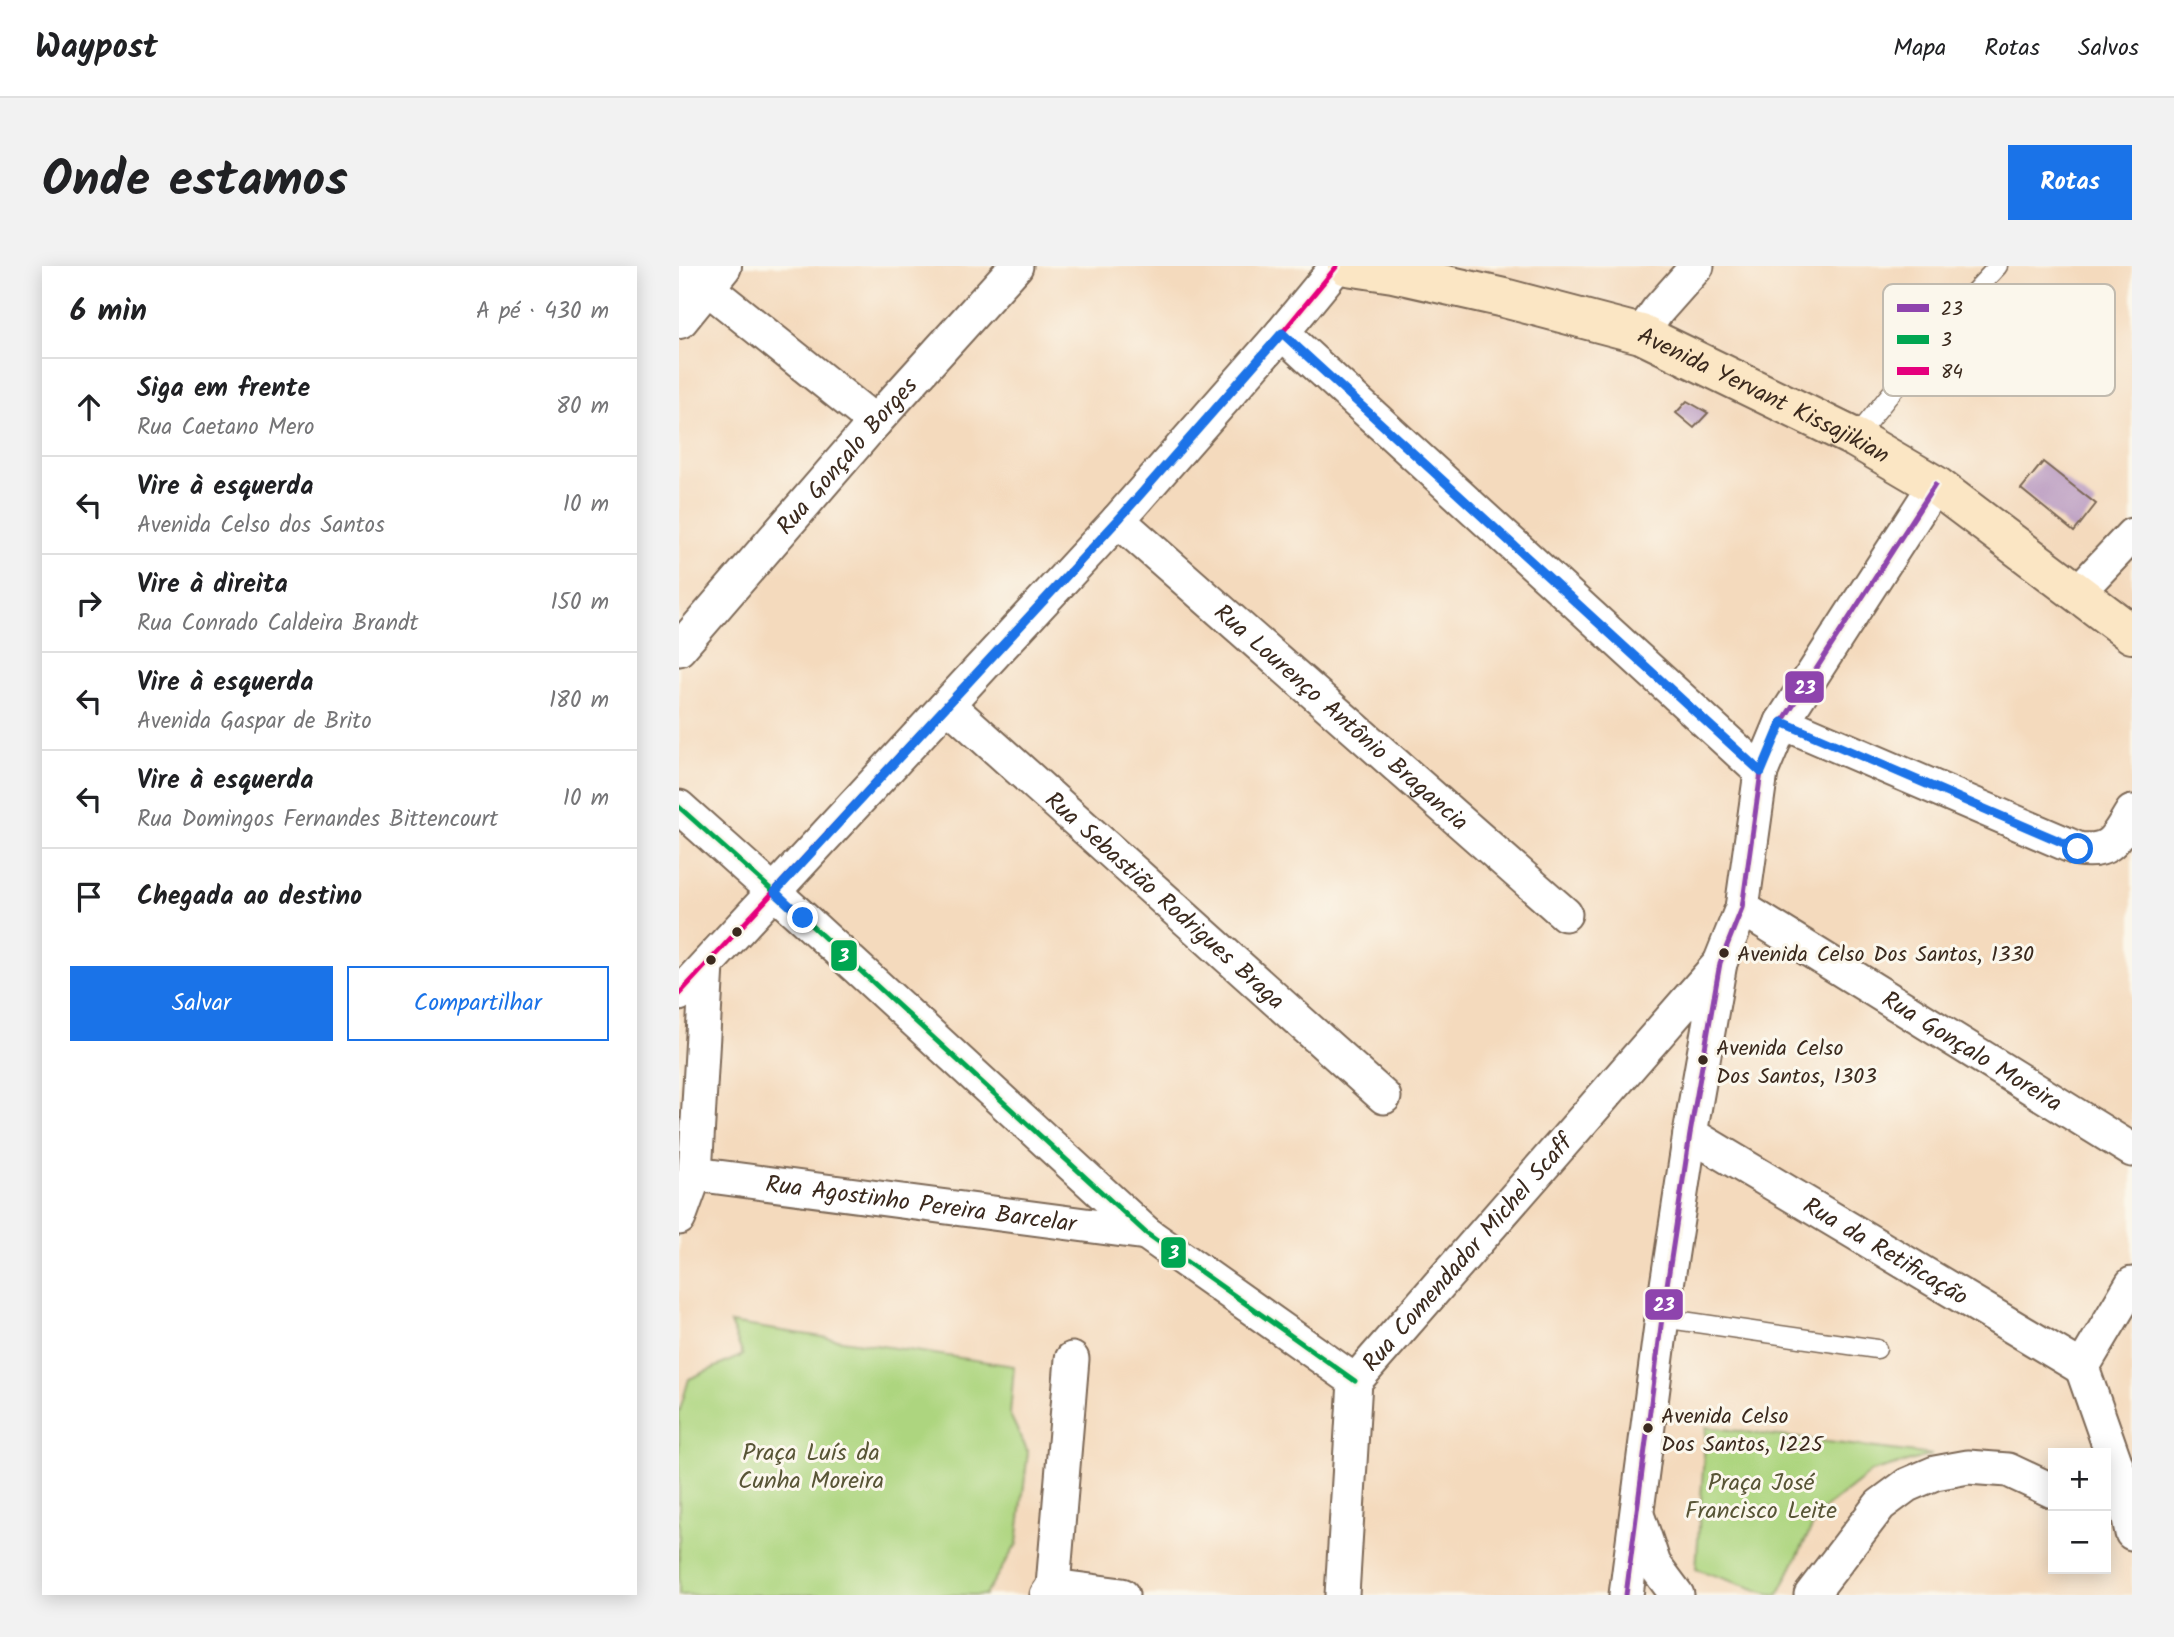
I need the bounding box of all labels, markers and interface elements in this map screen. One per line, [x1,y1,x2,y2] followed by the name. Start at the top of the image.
[35,22,158,75] text: Waypost
[1893,29,1946,68] text: Mapa
[1984,29,2040,68] text: Rotas
[2078,29,2139,68] text: Salvos
[42,143,348,221] text: Onde estamos
[2008,145,2132,220] button: Rotas
[1883,284,2115,396] legend
[70,288,147,336] text: 6 min
[476,294,609,330] text: A pé · 430 m
[1941,295,1963,325] text: 23
[1630,317,1897,475] street label: Avenida Yervant Kissajikian
[1941,326,1952,356] text: 3
[1941,358,1963,388] text: 84
[137,368,310,410] text: Siga em frente
[767,368,928,545] street label: Rua Gonçalo Borges
[70,388,108,426] icon: ahead
[556,389,609,425] text: 80 m
[137,410,315,446] text: Rua Caetano Mero
[137,466,314,508] text: Vire à esquerda
[70,486,108,524] icon: left
[563,487,609,523] text: 10 m
[137,508,385,544] text: Avenida Celso dos Santos
[137,564,288,606] text: Vire à direita
[70,584,108,622] icon: right
[550,585,609,621] text: 150 m
[1204,595,1477,842] street label: Rua Lourenço Antônio Bragancia
[137,606,418,642] text: Rua Conrado Caldeira Brandt
[137,662,314,704] text: Vire à esquerda
[1784,670,1825,704] line badge: 23
[1794,674,1816,704] text: 23
[70,682,108,720] icon: left
[549,683,609,719] text: 180 m
[137,704,372,740] text: Avenida Gaspar de Brito
[137,760,314,802] text: Vire à esquerda
[70,780,108,818] icon: left
[563,781,609,817] text: 10 m
[1035,782,1293,1020] street label: Rua Sebastião Rodrigues Braga
[137,802,498,838] text: Rua Domingos Fernandes Bittencourt
[2062,833,2093,864] route start
[137,876,362,918] text: Chegada ao destino
[70,878,108,916] icon: arrive
[787,902,818,933] route end
[730,925,744,939] unlabelled marker
[1737,938,2034,973] place label: Avenida Celso Dos Santos, 1330
[830,939,858,972] line badge: 3
[838,942,849,972] text: 3
[1717,946,1731,960] marker: Avenida Celso Dos Santos, 1330
[704,953,718,967] unlabelled marker
[70,966,333,1041] button: Salvar
[347,966,609,1041] button: Compartilhar
[1873,981,2070,1123] street label: Rua Gonçalo Moreira
[1716,1032,1877,1095] place label: Avenida Celso Dos Santos, 1303
[1696,1053,1710,1067] marker: Avenida Celso Dos Santos, 1303
[1353,1123,1585,1381] street label: Rua Comendador Michel Scaff
[763,1165,1081,1245] street label: Rua Agostinho Pereira Barcelar
[1795,1188,1975,1317] street label: Rua da Retificação
[1160,1236,1187,1269] line badge: 3
[1168,1239,1179,1269] text: 3
[1644,1288,1684,1321] line badge: 23
[1653,1291,1675,1321] text: 23
[1661,1400,1824,1463] place label: Avenida Celso Dos Santos, 1225
[1641,1421,1655,1435] marker: Avenida Celso Dos Santos, 1225
[738,1434,884,1501] park label: Praça Luís da Cunha Moreira
[2048,1448,2111,1574] map controls
[2048,1448,2111,1511] button: +
[1685,1464,1837,1531] park label: Praça José Francisco Leite
[2048,1511,2111,1574] button: −

